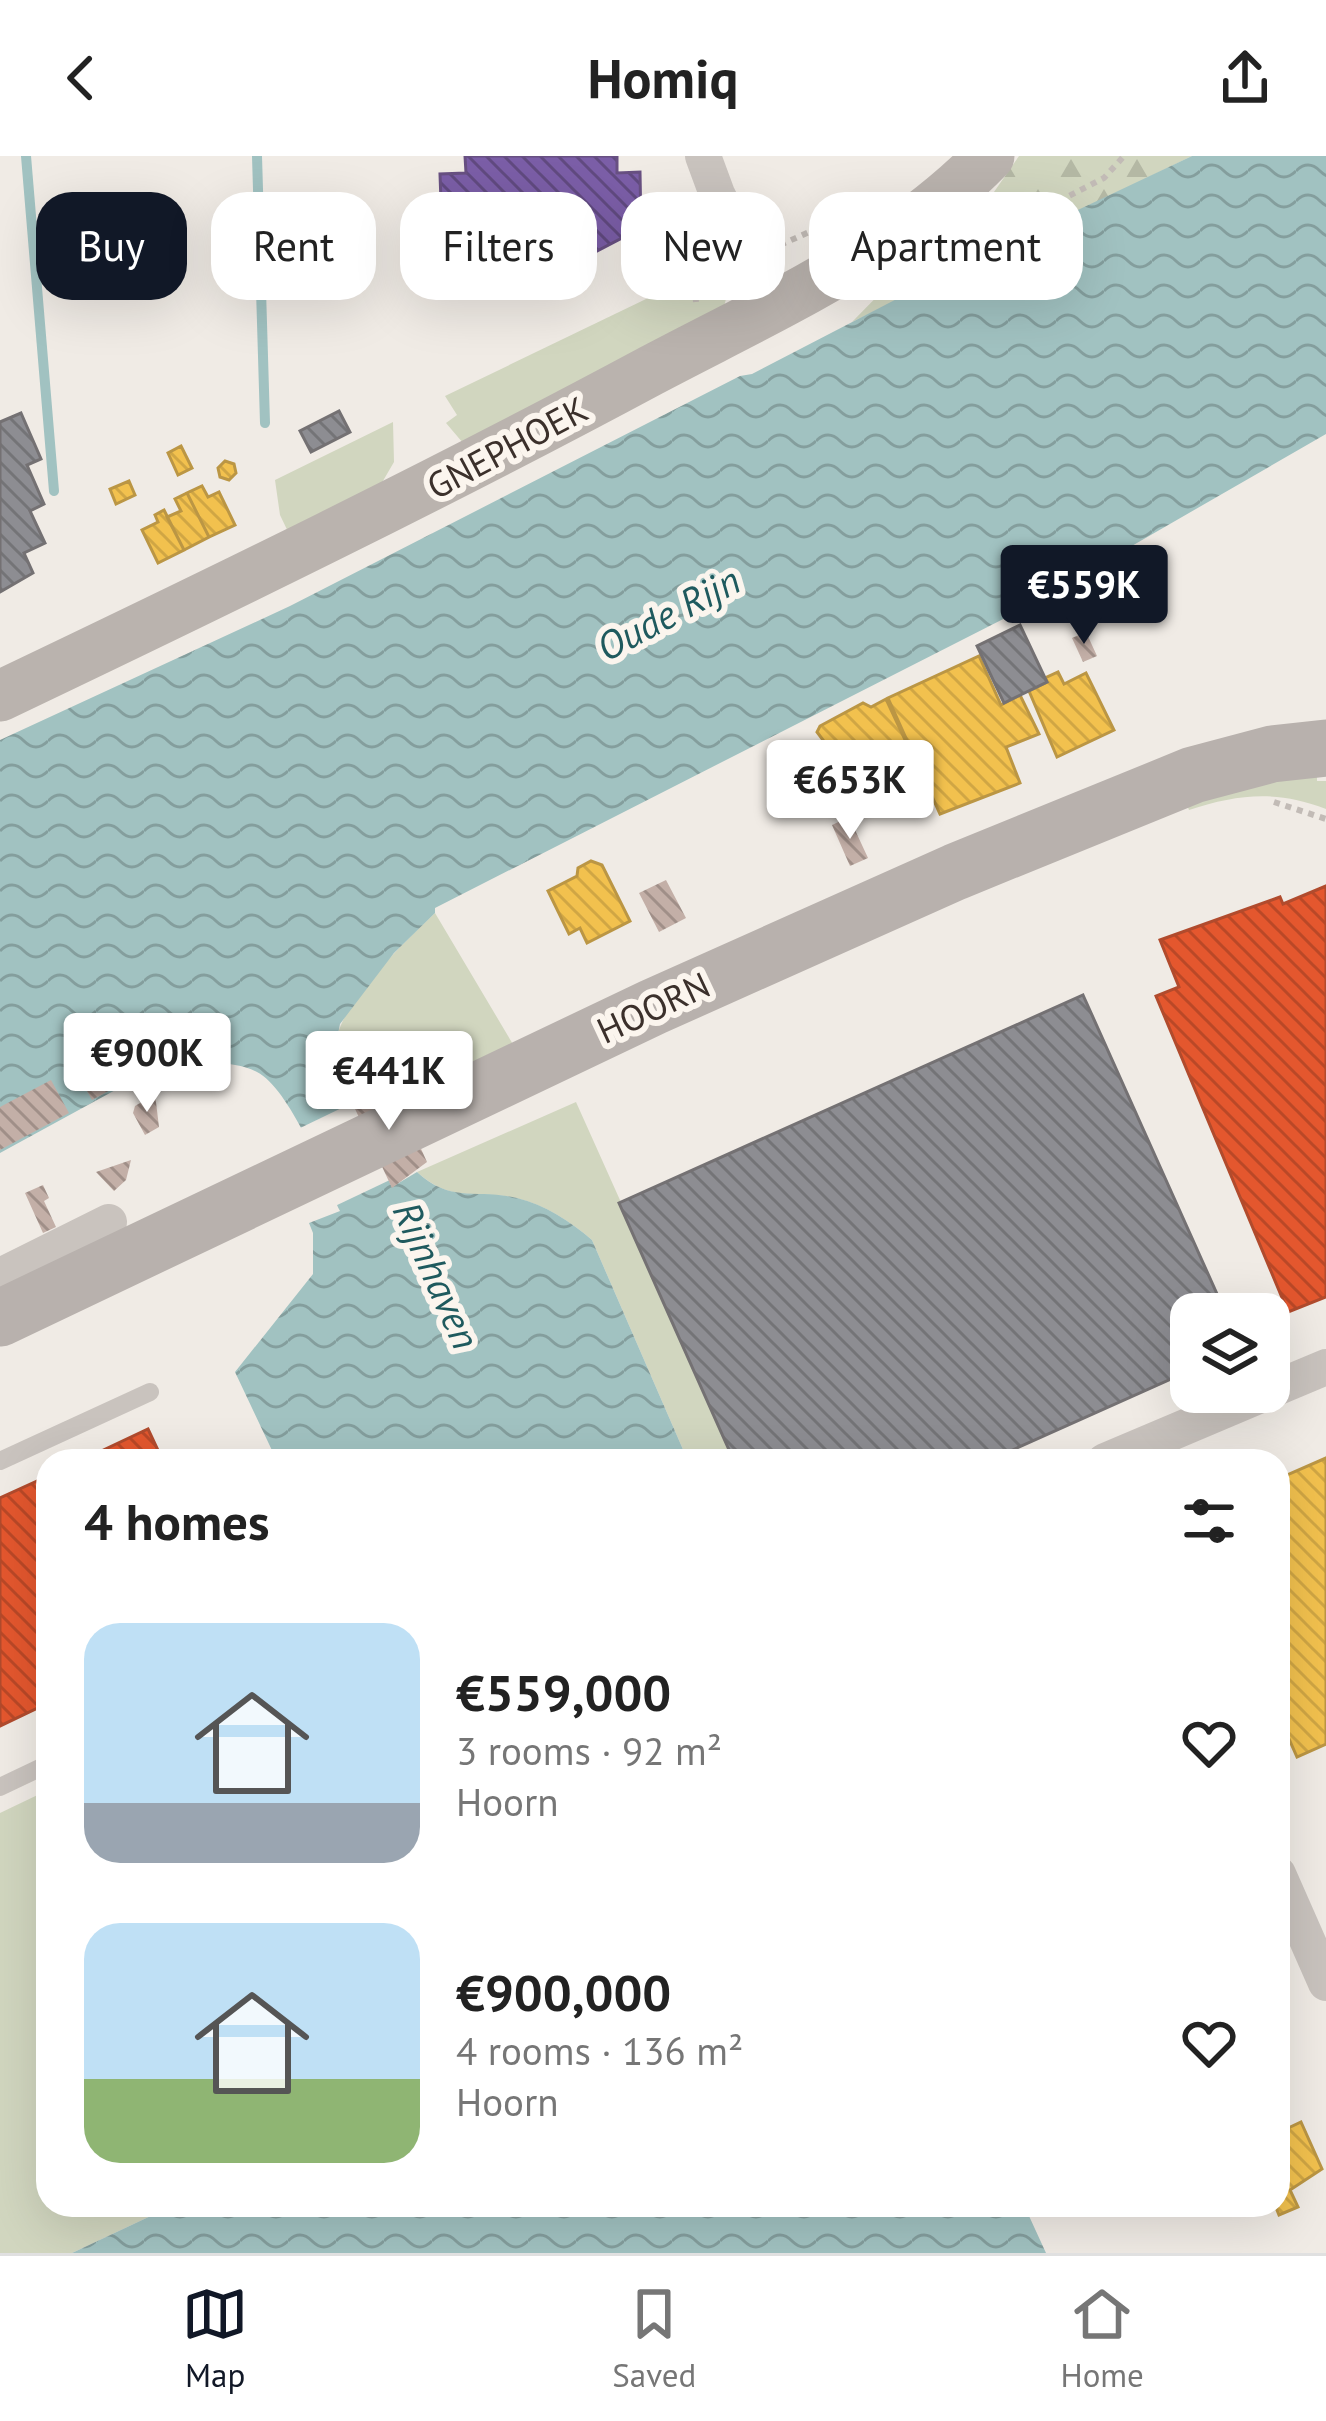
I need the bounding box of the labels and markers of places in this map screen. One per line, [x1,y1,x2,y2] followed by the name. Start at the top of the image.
[1000,545,1168,647] pin: €559K
[766,740,934,842] pin: €653K
[63,1013,231,1115] pin: €900K
[305,1031,473,1133] pin: €441K

